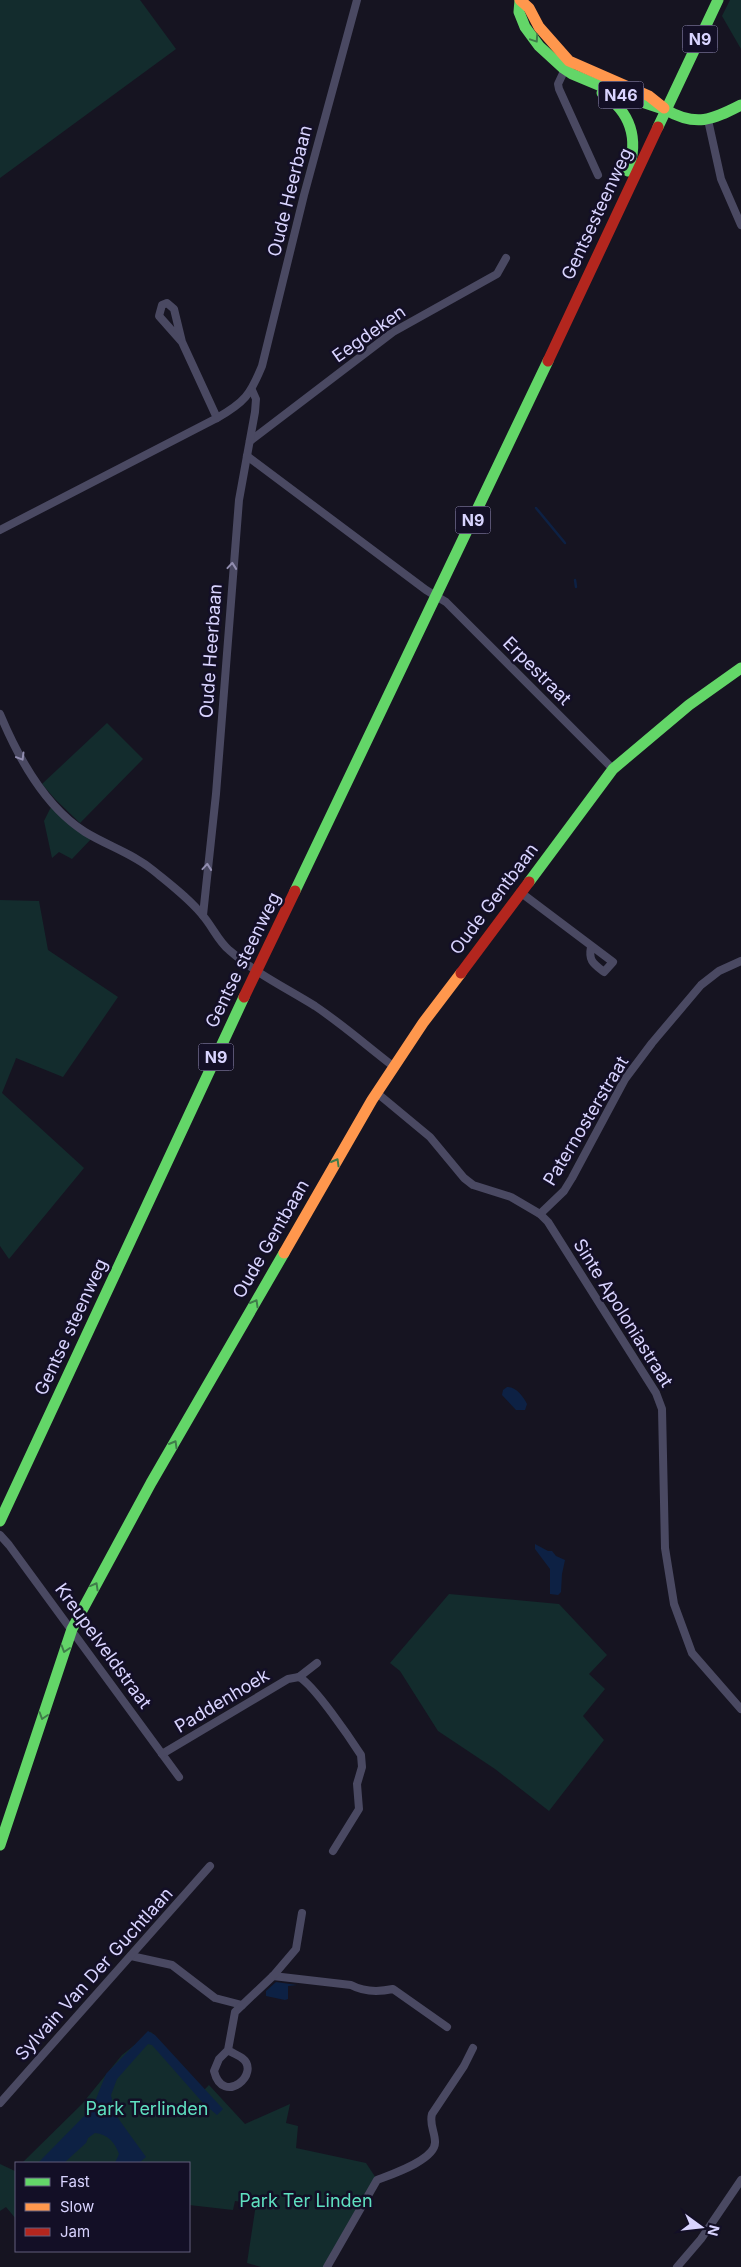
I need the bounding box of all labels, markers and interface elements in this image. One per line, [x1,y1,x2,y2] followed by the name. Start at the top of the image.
[682,26,718,52] road number: N9
[529,33,538,43] one-way arrow
[598,82,644,108] road number: N46
[263,123,316,259] street label: Oude Heerbaan
[557,145,636,283] street label: Gentsesteenweg
[328,301,409,366] street label: Eegdeken
[456,506,490,534] road number: N9
[227,561,238,569] one-way arrow
[195,583,226,719] street label: Oude Heerbaan
[499,632,576,709] street label: Erpestraat
[15,752,25,761] one-way arrow
[445,839,542,958] street label: Oude Gentbaan
[202,863,213,871] one-way arrow
[201,889,284,1031] street label: Gentse steenweg
[198,1044,234,1070] road number: N9
[539,1052,632,1189] street label: Paternosterstraat
[329,1158,339,1167] one-way arrow
[228,1176,313,1302] street label: Oude Gentbaan
[569,1235,678,1391] street label: Sinte Apoloniastraat
[30,1255,111,1398] street label: Gentse steenweg
[249,1299,259,1308] one-way arrow
[168,1440,178,1449] one-way arrow
[51,1579,156,1712] street label: Kreupelveldstraat
[89,1582,99,1591] one-way arrow
[61,1645,71,1653] one-way arrow
[171,1664,273,1737] street label: Paddenhoek
[38,1712,48,1720] one-way arrow
[11,1883,177,2064] street label: Sylvain Van Der Guchtlaan
[86,2098,208,2119] park label: Park Terlinden
[15,2162,190,2252] legend
[60,2172,90,2191] text: Fast
[239,2190,373,2211] park label: Park Ter Linden
[60,2197,94,2216] text: Slow
[676,2202,726,2252] north arrow
[60,2222,90,2241] text: Jam
[704,2223,724,2238] text: N

